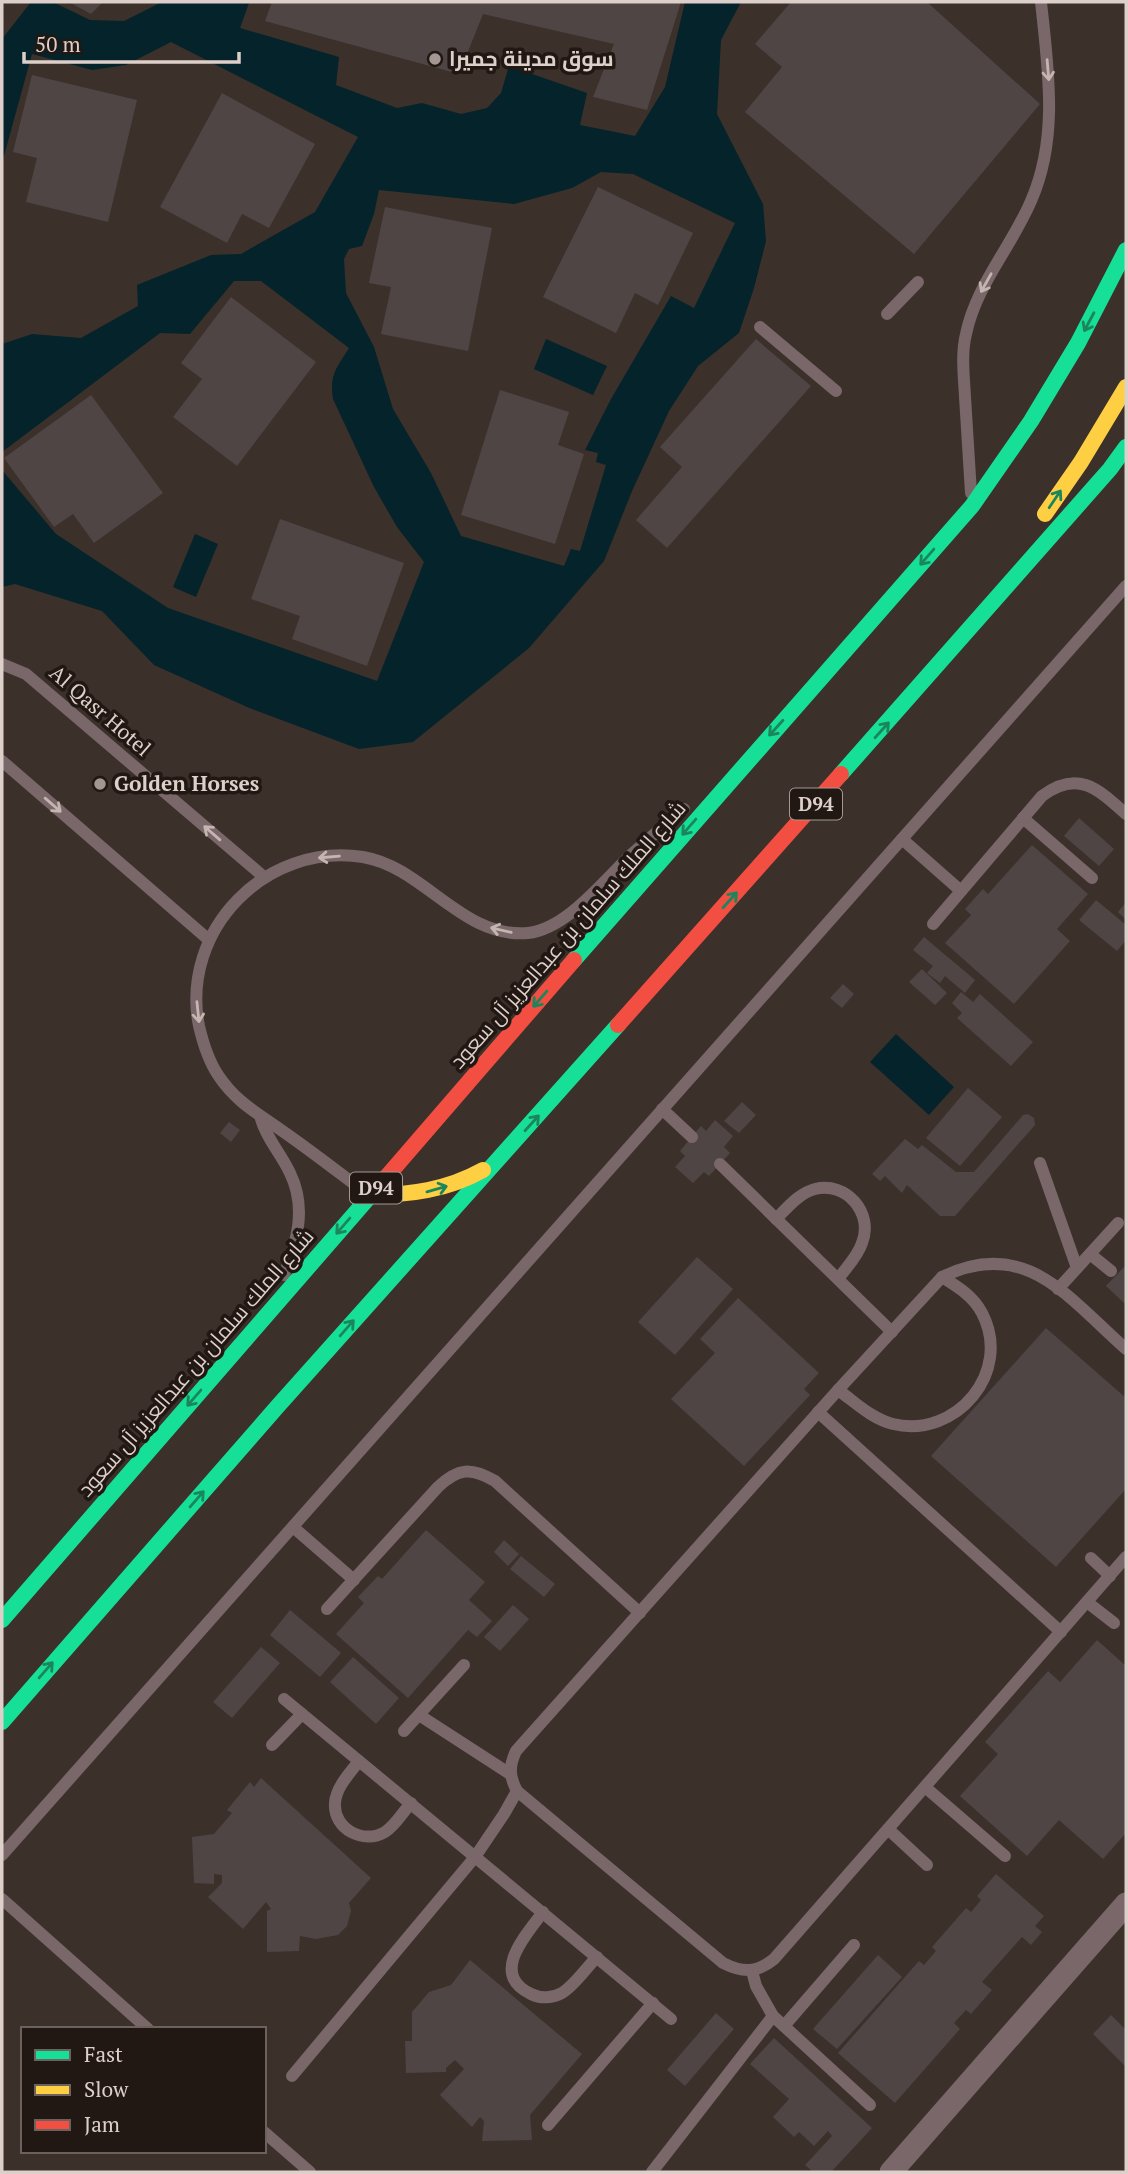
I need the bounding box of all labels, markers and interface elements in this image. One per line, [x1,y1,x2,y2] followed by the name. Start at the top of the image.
[24,21,240,65] scale bar
[35,30,81,58] text: 50 m
[449,44,614,72] place label: سوق مدينة جميرا
[427,51,443,67] marker: سوق مدينة جميرا
[1042,58,1055,80] one-way arrow
[979,272,993,292] one-way arrow
[1082,311,1096,332] one-way arrow
[1048,490,1062,509] one-way arrow
[919,548,935,566] one-way arrow
[44,659,157,762] street label: Al Qasr Hotel
[768,718,784,736] one-way arrow
[873,722,889,740] one-way arrow
[114,769,259,797] place label: Golden Horses
[92,776,108,792] marker: Golden Horses
[790,789,842,820] road number: D94
[443,795,692,1075] street label: شارع الملك سلمان بن عبدالعزيز آل سعود
[44,797,62,813] one-way arrow
[681,818,697,836] one-way arrow
[203,825,221,841] one-way arrow
[318,851,341,864] one-way arrow
[722,891,738,909] one-way arrow
[490,922,512,935] one-way arrow
[532,990,548,1008] one-way arrow
[191,1000,204,1023] one-way arrow
[524,1114,540,1132] one-way arrow
[350,1172,402,1204] road number: D94
[426,1182,448,1195] one-way arrow
[335,1217,351,1235] one-way arrow
[71,1223,320,1503] street label: شارع الملك سلمان بن عبدالعزيز آل سعود
[339,1320,355,1338] one-way arrow
[186,1389,202,1407] one-way arrow
[188,1491,204,1509] one-way arrow
[38,1662,54,1680] one-way arrow
[21,2027,266,2153] legend
[84,2040,123,2068] text: Fast
[84,2075,129,2103] text: Slow
[84,2110,120,2138] text: Jam

